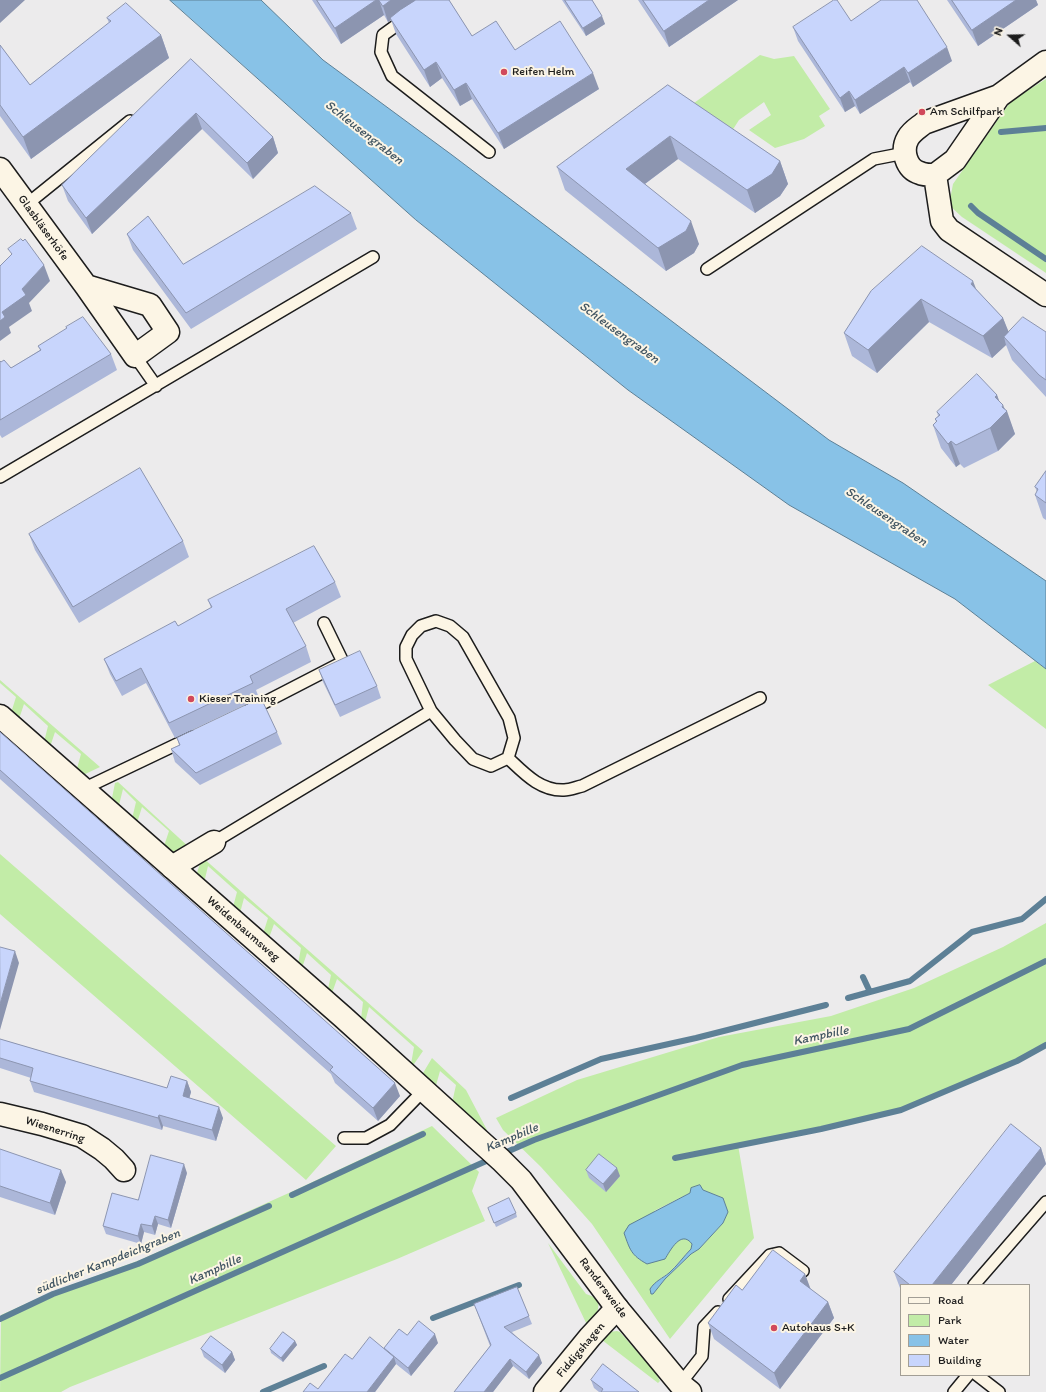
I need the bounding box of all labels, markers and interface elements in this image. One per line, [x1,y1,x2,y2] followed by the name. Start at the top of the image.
[990,16,1030,56] north arrow
[991,26,1006,37] text: N
[512,65,574,79] place label: Reifen Helm
[499,67,509,77] marker: Reifen Helm
[322,98,406,168] water label: Schleusengraben
[930,105,1003,119] place label: Am Schilfpark
[917,107,927,117] marker: Am Schilfpark
[14,192,72,264] street label: Glasbläserhöfe
[576,299,662,367] water label: Schleusengraben
[842,484,930,550] water label: Schleusengraben
[199,692,276,706] place label: Kieser Training
[186,694,196,704] marker: Kieser Training
[204,893,282,965] street label: Weidenbaumsweg
[792,1023,850,1049] water label: Kampbille
[23,1114,87,1146] street label: Wiesnerring
[483,1120,541,1156] water label: Kampbille
[33,1226,183,1298] water label: südlicher Kampdeichgraben
[186,1251,244,1289] water label: Kampbille
[576,1255,630,1321] street label: Randersweide
[900,1284,1030,1376] legend
[938,1293,964,1307] text: Road
[938,1313,962,1327] text: Park
[554,1319,608,1381] street label: Fiddigshagen
[782,1321,855,1335] place label: Autohaus S+K
[769,1323,779,1333] marker: Autohaus S+K
[938,1333,969,1347] text: Water
[938,1353,981,1367] text: Building

